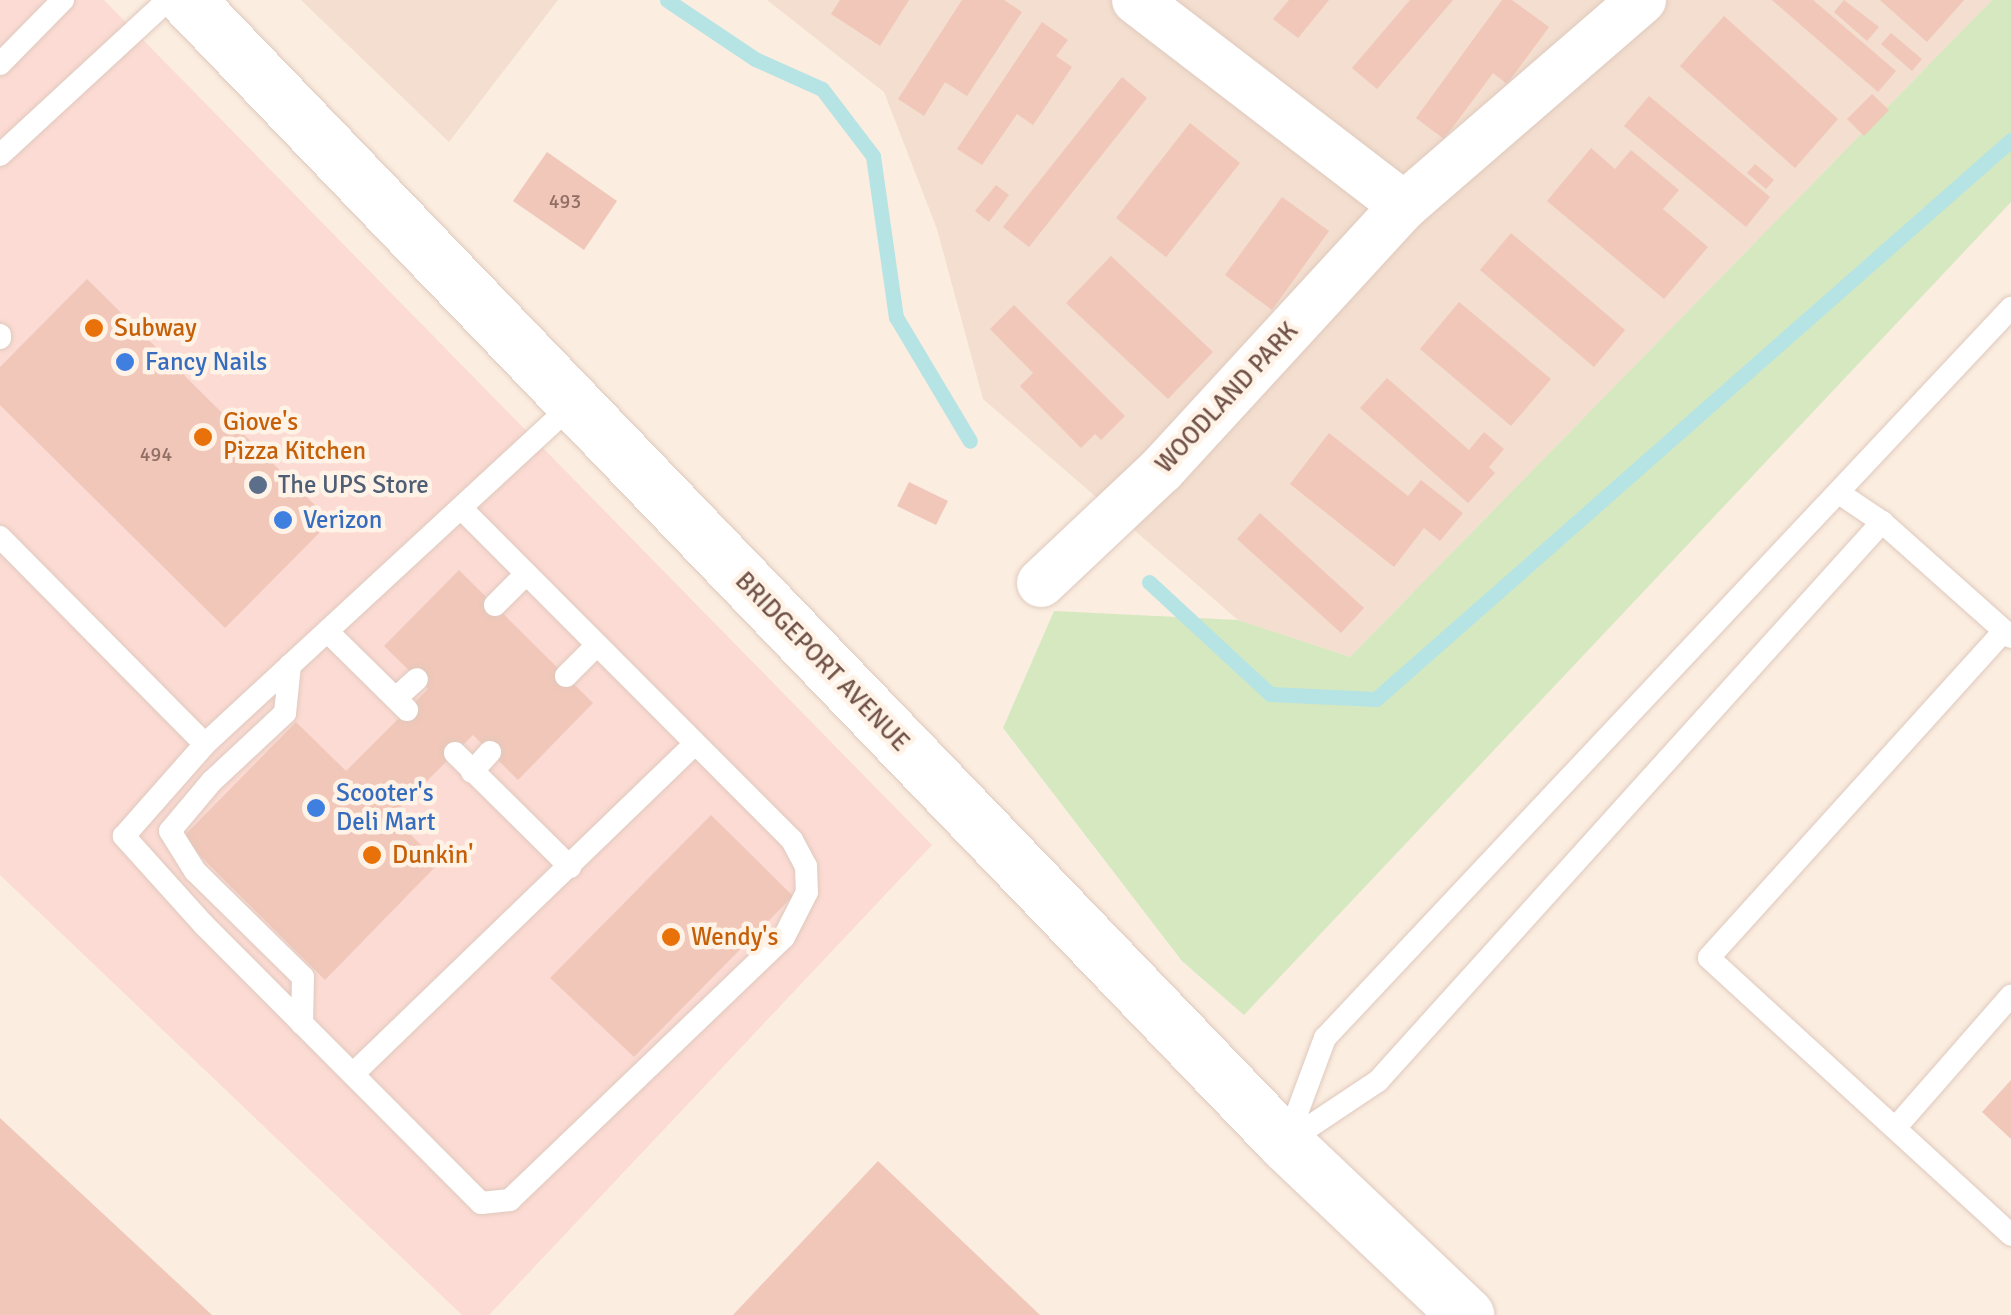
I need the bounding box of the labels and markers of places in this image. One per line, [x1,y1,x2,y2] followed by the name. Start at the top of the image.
[114,313,197,343] place label: Subway
[83,317,105,339] marker: Subway
[145,347,267,377] place label: Fancy Nails
[114,351,136,373] marker: Fancy Nails
[223,408,366,467] place label: Giove's Pizza Kitchen
[192,426,214,448] marker: Giove's Pizza Kitchen
[278,470,429,500] place label: The UPS Store
[247,474,269,496] marker: The UPS Store
[303,505,382,535] place label: Verizon
[272,509,294,531] marker: Verizon
[336,779,436,838] place label: Scooter's Deli Mart
[305,797,327,819] marker: Scooter's Deli Mart
[392,840,473,870] place label: Dunkin'
[361,844,383,866] marker: Dunkin'
[691,922,778,952] place label: Wendy's
[660,926,682,948] marker: Wendy's

